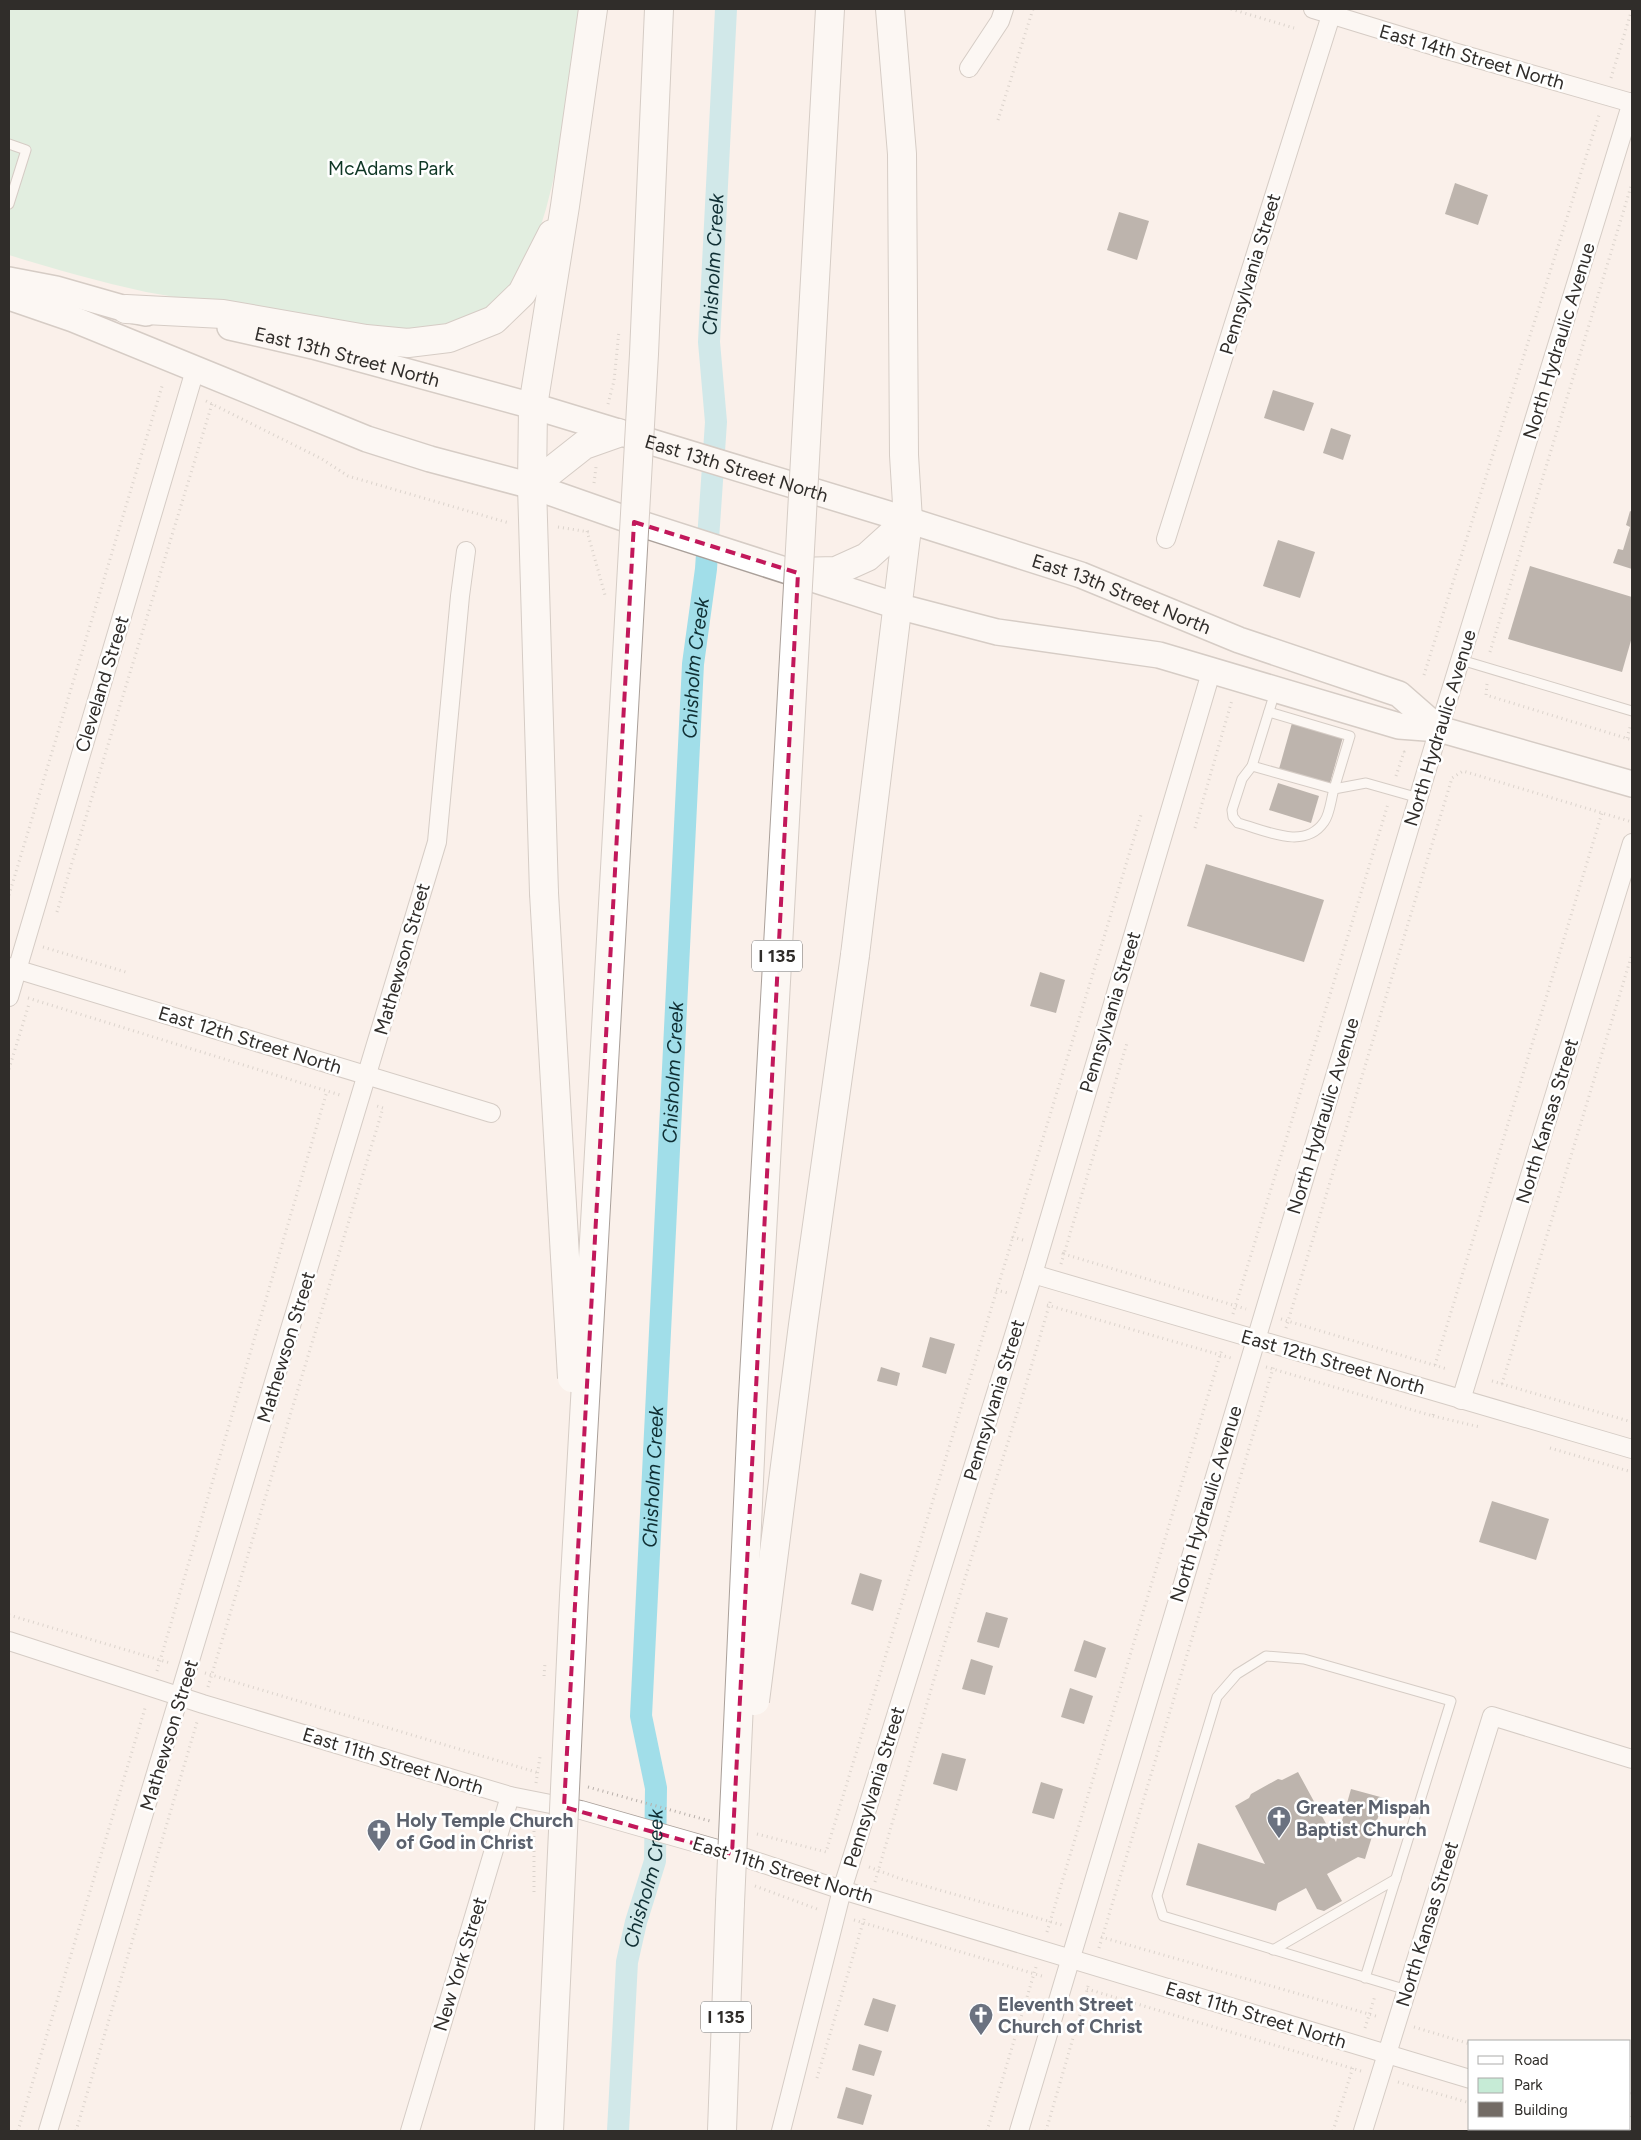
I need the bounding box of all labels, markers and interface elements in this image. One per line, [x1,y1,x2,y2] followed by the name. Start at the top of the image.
[1377,20,1567,94] street label: East 14th Street North
[328,157,455,180] park label: McAdams Park
[1215,191,1285,357] street label: Pennsylvania Street
[697,192,729,336] water label: Chisholm Creek
[1518,240,1600,442] street label: North Hydraulic Avenue
[253,322,442,392] street label: East 13th Street North
[642,429,831,507] street label: East 13th Street North
[1029,549,1214,639] street label: East 13th Street North
[677,595,714,739] water label: Chisholm Creek
[70,613,134,755] street label: Cleveland Street
[1399,627,1481,829] street label: North Hydraulic Avenue
[369,880,435,1038] street label: Mathewson Street
[1075,929,1145,1095] street label: Pennsylvania Street
[752,940,802,971] road number: I 135
[657,1000,688,1144] water label: Chisholm Creek
[156,1001,344,1079] street label: East 12th Street North
[1282,1015,1364,1217] street label: North Hydraulic Avenue
[1511,1036,1583,1206] street label: North Kansas Street
[252,1269,320,1425] street label: Mathewson Street
[959,1317,1029,1483] street label: Pennsylvania Street
[1238,1325,1428,1399] street label: East 12th Street North
[1165,1403,1247,1605] street label: North Hydraulic Avenue
[637,1404,668,1548] water label: Chisholm Creek
[135,1657,203,1813] street label: Mathewson Street
[839,1704,909,1870] street label: Pennsylvania Street
[300,1723,486,1799] street label: East 11th Street North
[1296,1796,1430,1841] place label: Greater Mispah Baptist Church
[1266,1805,1292,1839] church icon: Greater Mispah Baptist Church
[619,1808,668,1950] water label: Chisholm Creek
[396,1809,573,1854] place label: Holy Temple Church of God in Christ
[366,1818,392,1852] church icon: Holy Temple Church of God in Christ
[690,1832,876,1908] street label: East 11th Street North
[1391,1839,1463,2009] street label: North Kansas Street
[429,1894,491,2034] street label: New York Street
[1163,1977,1349,2053] street label: East 11th Street North
[998,1993,1143,2038] place label: Eleventh Street Church of Christ
[701,2001,751,2032] road number: I 135
[968,2002,994,2036] church icon: Eleventh Street Church of Christ
[1468,2040,1631,2130] legend
[1514,2051,1549,2069] text: Road
[1514,2076,1543,2094] text: Park
[1514,2101,1568,2119] text: Building

